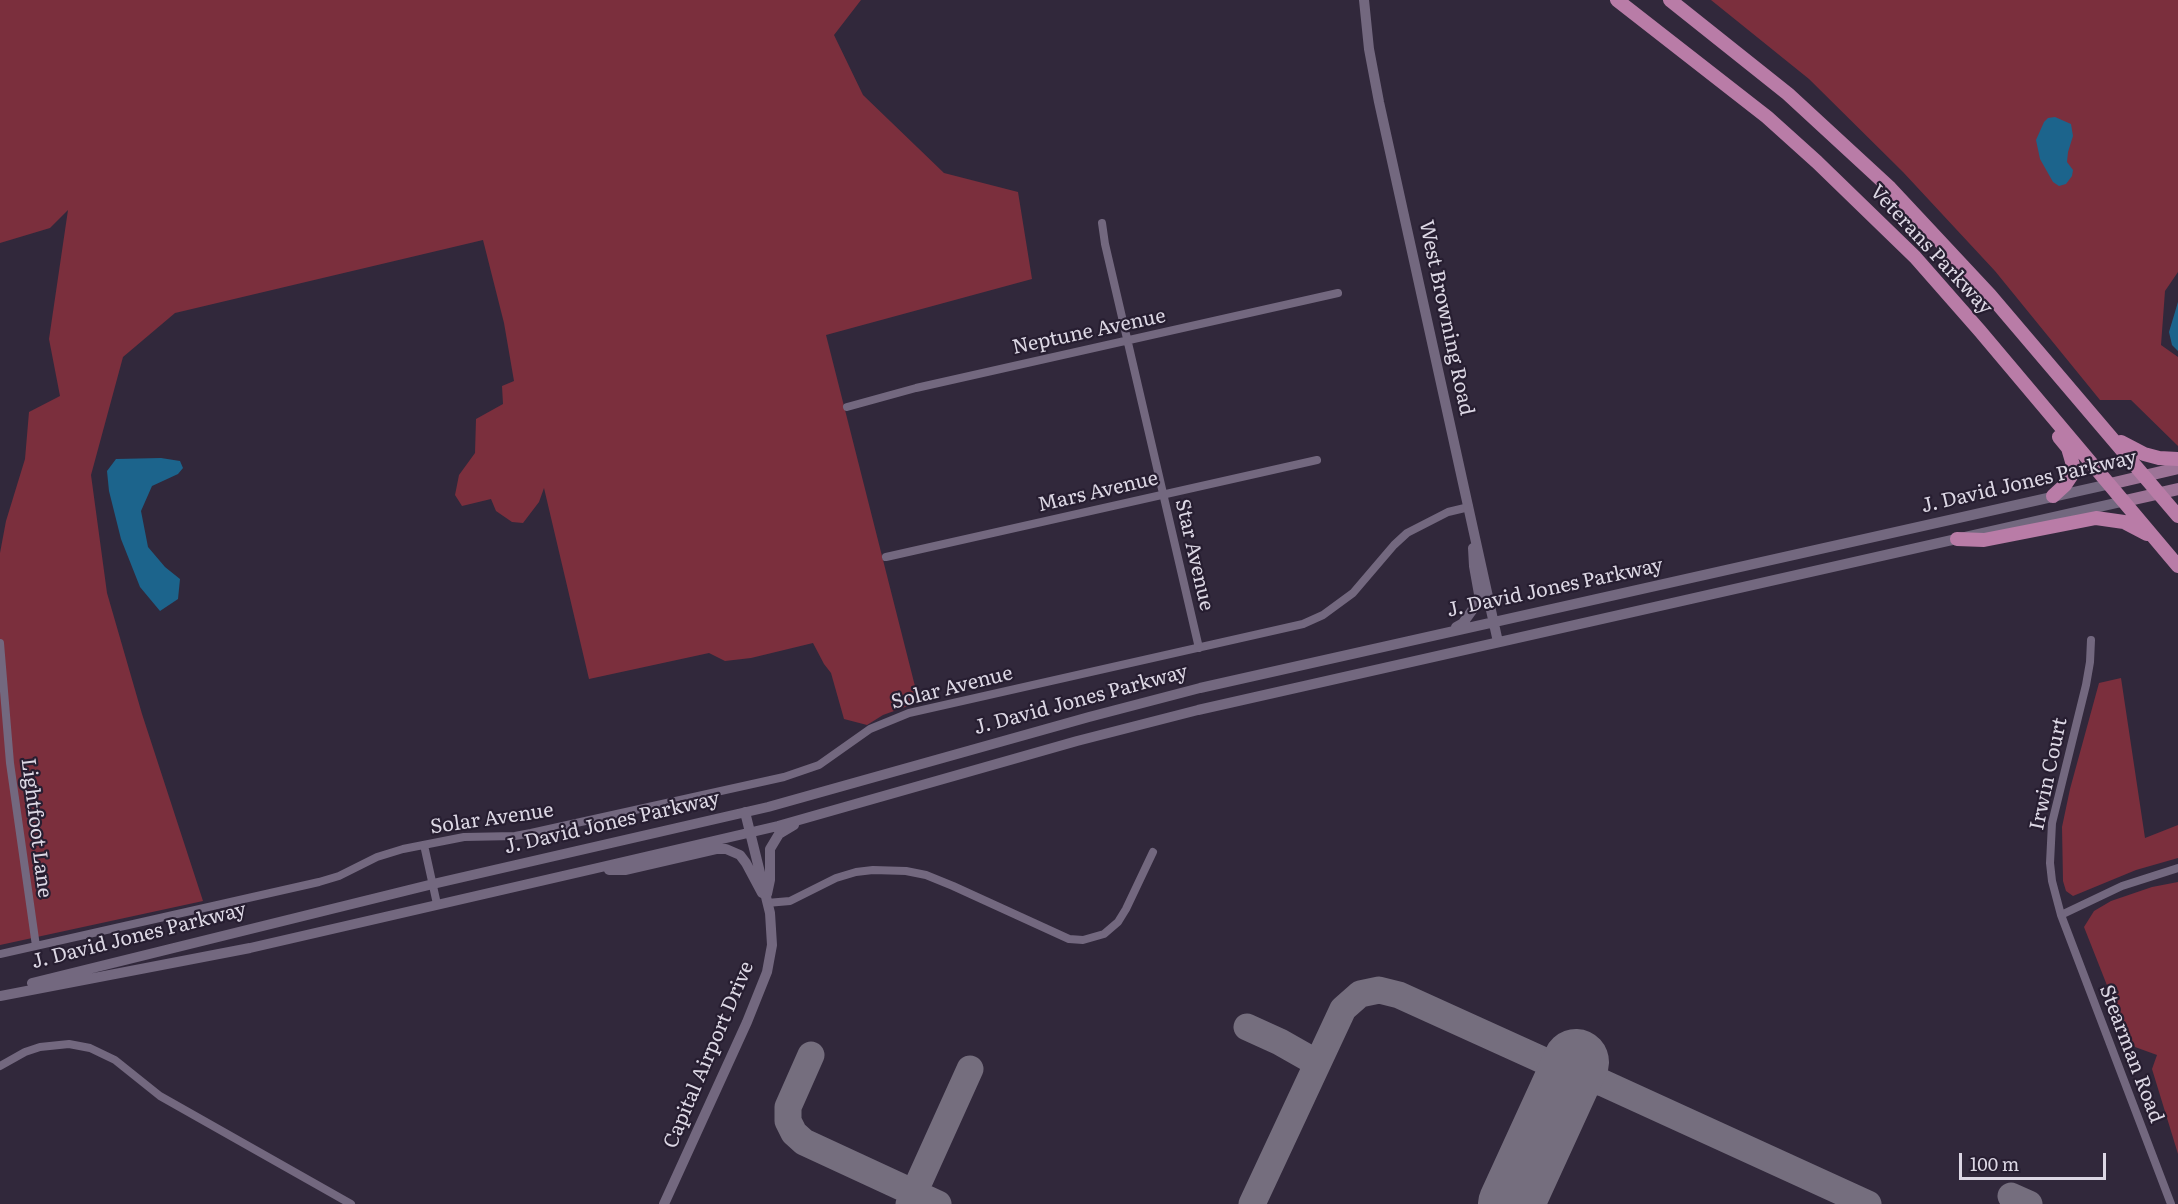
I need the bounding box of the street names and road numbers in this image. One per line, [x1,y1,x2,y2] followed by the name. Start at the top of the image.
[1865,180,1997,320] street label: Veterans Parkway
[1414,218,1478,418] street label: West Browning Road
[1010,304,1168,360] street label: Neptune Avenue
[1919,446,2139,518] street label: J. David Jones Parkway
[1035,466,1161,518] street label: Mars Avenue
[1169,497,1219,613] street label: Star Avenue
[1445,553,1665,623] street label: J. David Jones Parkway
[971,660,1191,740] street label: J. David Jones Parkway
[889,661,1015,715] street label: Solar Avenue
[2025,715,2073,833] street label: Irwin Court
[16,757,56,899] street label: Lightfoot Lane
[502,787,722,859] street label: J. David Jones Parkway
[429,798,555,840] street label: Solar Avenue
[29,898,249,974] street label: J. David Jones Parkway
[659,958,759,1152] street label: Capital Airport Drive
[2094,982,2168,1126] street label: Stearman Road

